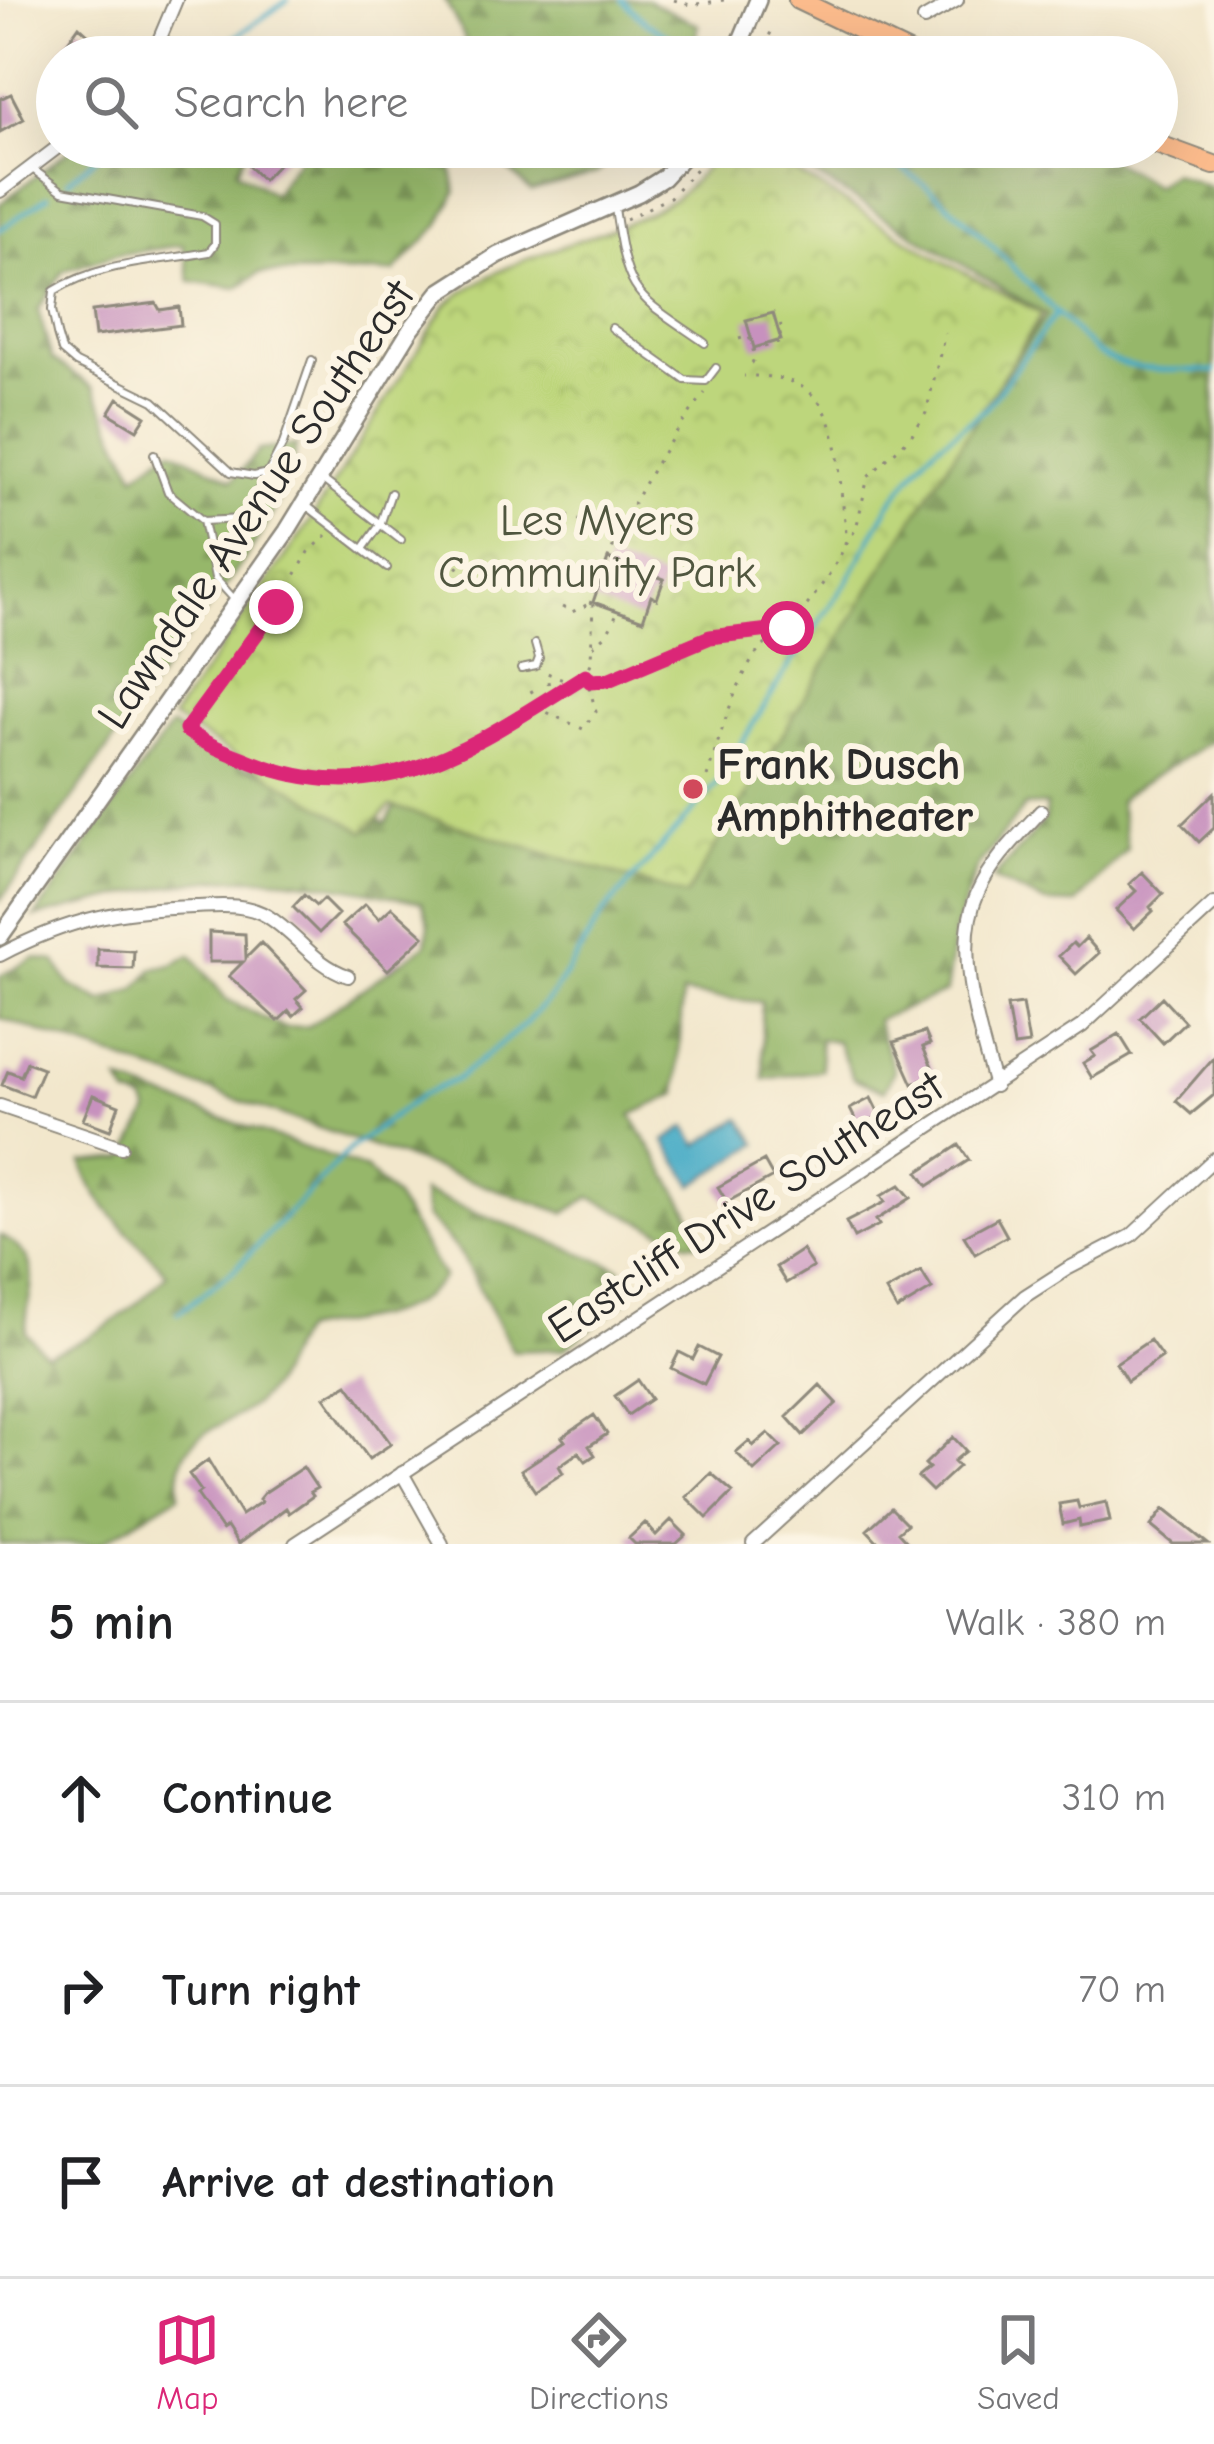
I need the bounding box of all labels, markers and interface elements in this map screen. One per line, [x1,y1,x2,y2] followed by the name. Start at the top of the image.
[36,36,1178,168] search box
[78,69,144,135] icon: search
[174,76,408,128] text: Search here
[86,270,426,739] street label: Lawndale Avenue Southeast
[438,494,756,598] park label: Les Myers Community Park
[249,580,303,634] route end
[760,601,814,655] route start
[717,738,973,842] place label: Frank Dusch Amphitheater
[680,776,706,802] marker: Frank Dusch Amphitheater
[538,1059,954,1354] street label: Eastcliff Drive Southeast
[48,1593,174,1652] text: 5 min
[946,1600,1166,1645] text: Walk · 380 m
[48,1765,114,1831] icon: ahead
[162,1772,332,1824] text: Continue
[1062,1775,1166,1820] text: 310 m
[48,1957,114,2023] icon: right
[162,1964,360,2016] text: Turn right
[1079,1967,1166,2012] text: 70 m
[48,2149,114,2215] icon: arrive
[162,2156,555,2208] text: Arrive at destination
[154,2307,220,2417] tab: Map
[529,2307,669,2417] tab: Directions
[977,2307,1060,2417] tab: Saved

